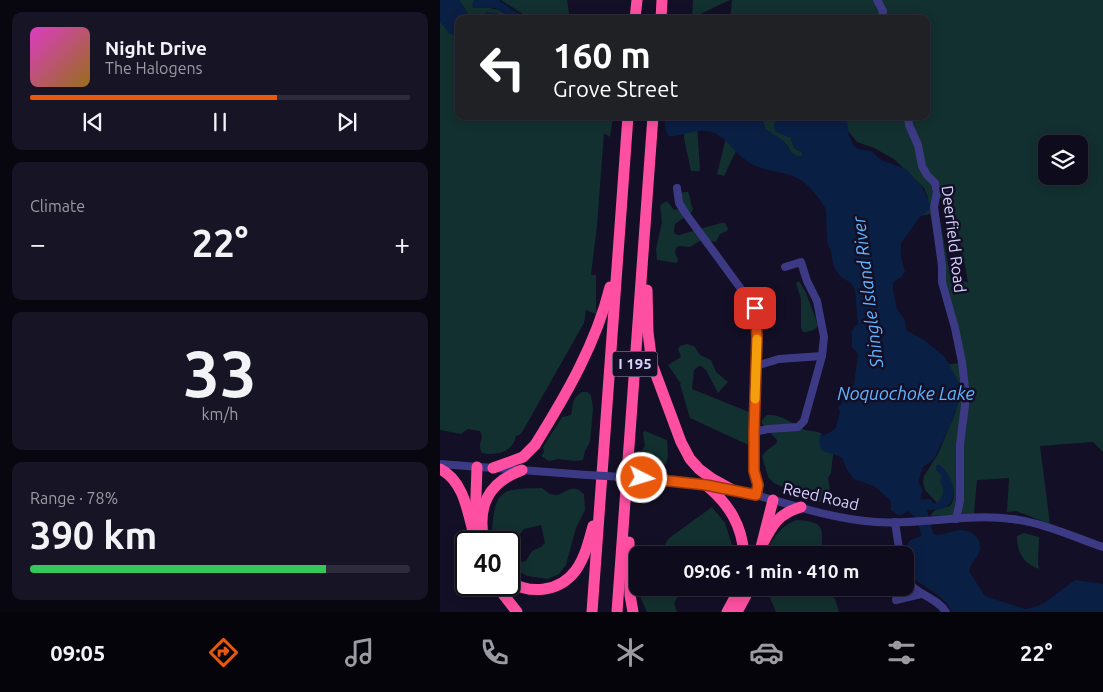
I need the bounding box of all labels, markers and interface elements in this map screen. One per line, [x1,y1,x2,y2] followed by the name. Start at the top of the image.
[470,35,535,100] icon: left
[553,35,651,75] text: 160 m
[105,37,207,59] text: Night Drive
[105,59,203,77] text: The Halogens
[553,76,678,101] text: Grove Street
[79,108,107,136] icon: previous
[206,108,234,136] icon: pause
[333,108,361,136] icon: next
[1038,135,1088,185] map controls
[1038,135,1088,185] button: layers
[938,184,970,294] street label: Deerfield Road
[30,197,85,215] text: Climate
[848,214,886,370] water label: Shingle Island River
[192,222,248,264] text: 22°
[30,228,46,259] text: −
[394,228,410,259] text: +
[734,287,776,329] pin
[741,294,769,322] icon: arrive
[183,336,257,409] text: 33
[612,352,658,376] road number: I 195
[837,383,975,403] water label: Noquochoke Lake
[202,405,238,423] text: km/h
[615,451,667,503] position arrow
[781,479,861,513] street label: Reed Road
[30,489,118,507] text: Range · 78%
[30,514,157,556] text: 390 km
[455,531,520,596] speed limit sign: 40
[684,560,859,582] text: 09:06 · 1 min · 410 m
[206,635,241,670] icon: directions
[342,635,377,670] icon: music
[477,635,512,670] icon: phone
[613,635,648,670] icon: climate
[749,635,784,670] icon: car
[884,635,919,670] icon: filters
[50,640,105,665] text: 09:05
[1020,640,1053,665] text: 22°

